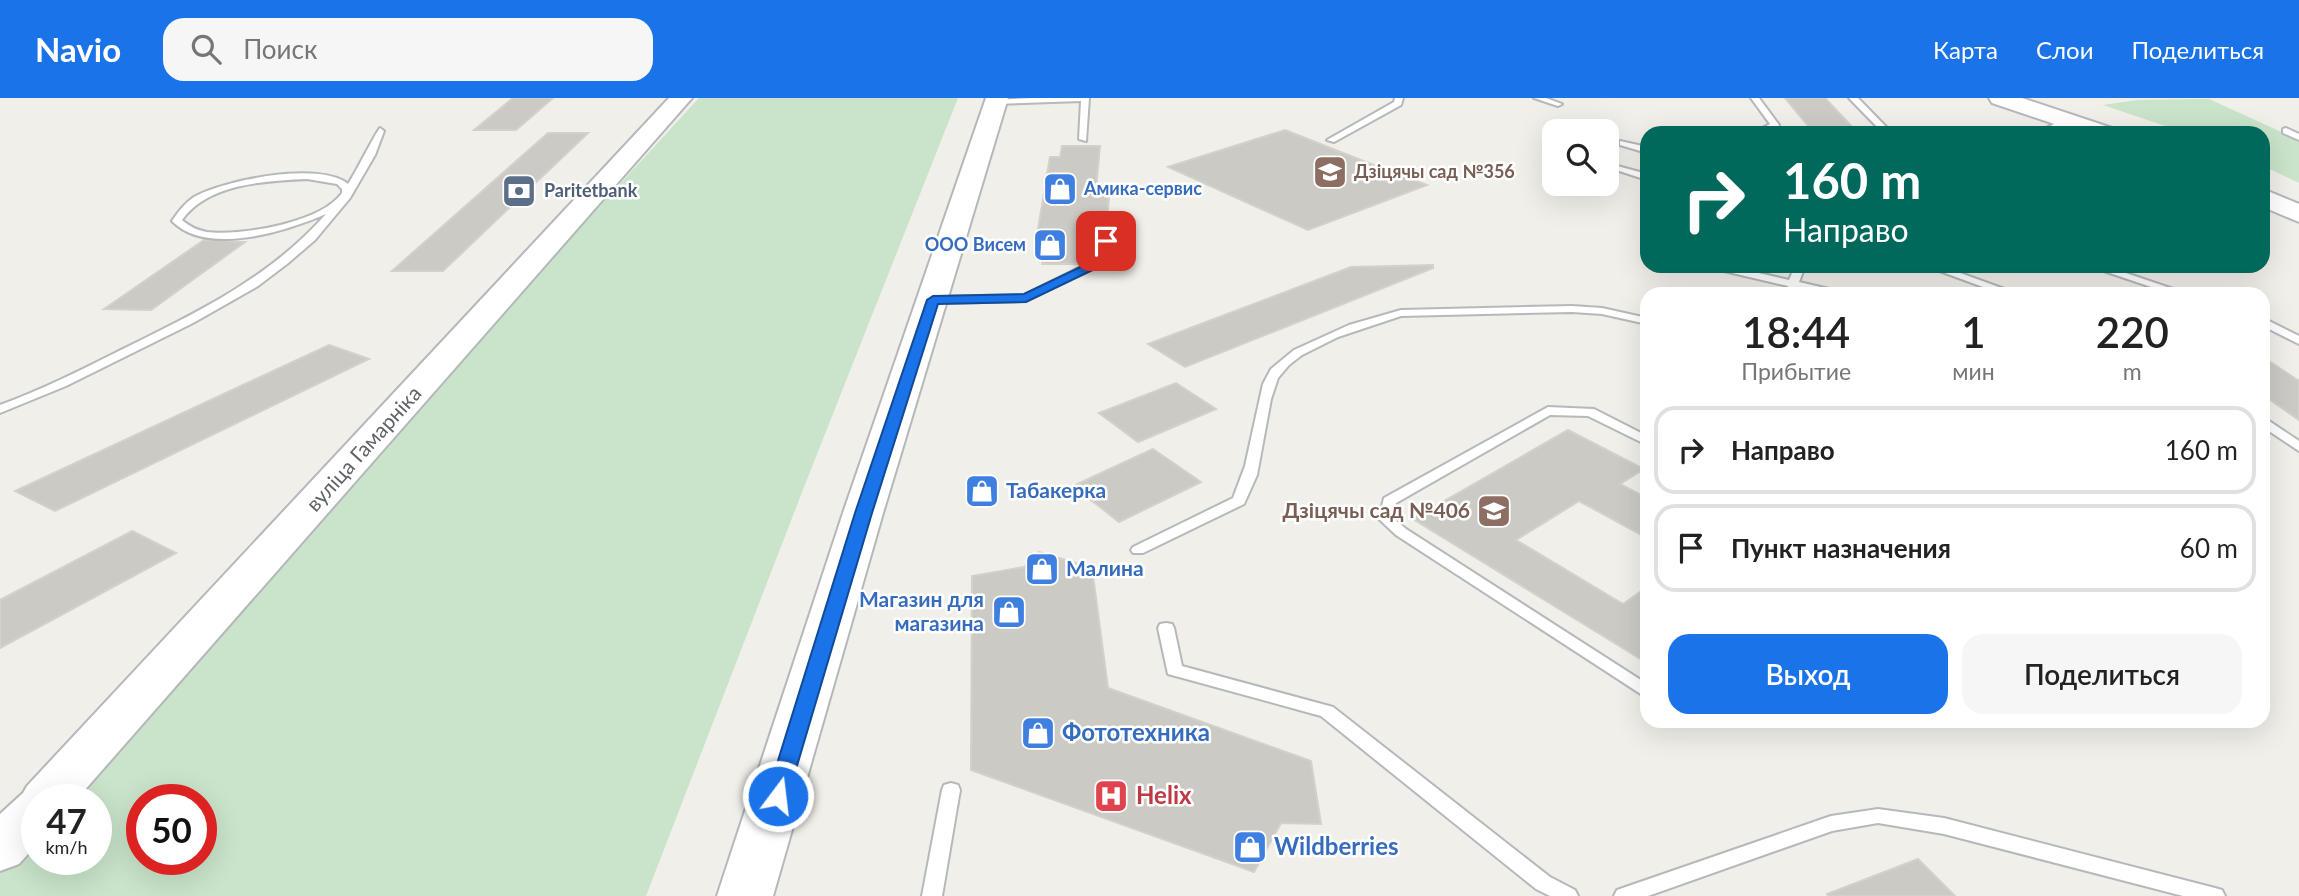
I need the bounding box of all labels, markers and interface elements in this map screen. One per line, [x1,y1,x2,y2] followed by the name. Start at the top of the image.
[163,18,653,81] search box
[35,29,121,69] text: Navio
[187,30,225,68] icon: search
[243,33,317,65] text: Поиск
[1933,35,1998,64] text: Карта
[2036,35,2093,64] text: Слои
[2131,35,2264,64] text: Поделиться
[1542,119,1619,196] map controls
[1542,119,1619,196] button: search
[1783,151,1921,209] text: 160 m
[1311,153,1349,191] school or university icon: Дзіцячы сад №356
[1668,154,1759,245] icon: right
[1354,160,1515,182] place label: Дзіцячы сад №356
[1041,170,1079,208] shop icon: Амика-сервис
[500,172,538,210] bank icon: Paritetbank
[1083,177,1202,199] place label: Амика-сервис
[544,179,638,201] place label: Paritetbank
[1783,210,1909,249] text: Направо
[1076,211,1136,271] pin
[1087,222,1125,260] icon: arrive
[1031,226,1069,264] shop icon: ООО Висем
[925,233,1026,255] place label: ООО Висем
[1742,307,1850,357] text: 18:44
[1961,307,1986,357] text: 1
[2096,307,2169,357] text: 220
[1741,357,1851,385] text: Прибытие
[1952,357,1995,385] text: мин
[2123,357,2142,385] text: m
[300,380,426,516] street label: вуліца Гамарніка
[1672,431,1710,469] icon: right
[1731,434,1835,466] text: Направо
[2165,434,2238,466] text: 160 m
[963,472,1001,510] shop icon: Табакерка
[1006,477,1106,502] place label: Табакерка
[1475,492,1513,530] school or university icon: Дзіцячы сад №406
[1282,497,1470,522] place label: Дзіцячы сад №406
[1672,529,1710,567] icon: arrive
[1731,532,1951,564] text: Пункт назначения
[2180,532,2238,564] text: 60 m
[1023,550,1061,588] shop icon: Малина
[1066,555,1144,580] place label: Малина
[859,586,984,635] place label: Магазин для магазина
[990,593,1028,631] shop icon: Магазин для магазина
[1668,634,1948,714] button: Выход
[1962,634,2242,714] button: Поделиться
[1019,714,1057,752] shop icon: Фототехника
[1062,717,1210,746] place label: Фототехника
[741,759,815,833] position arrow
[1092,777,1130,815] hospital icon: Helix
[1136,780,1192,809] place label: Helix
[126,784,217,875] speed limit sign: 50
[46,799,87,841] text: 47
[1231,828,1269,866] shop icon: Wildberries
[1274,831,1399,860] place label: Wildberries
[45,836,88,858] text: km/h

